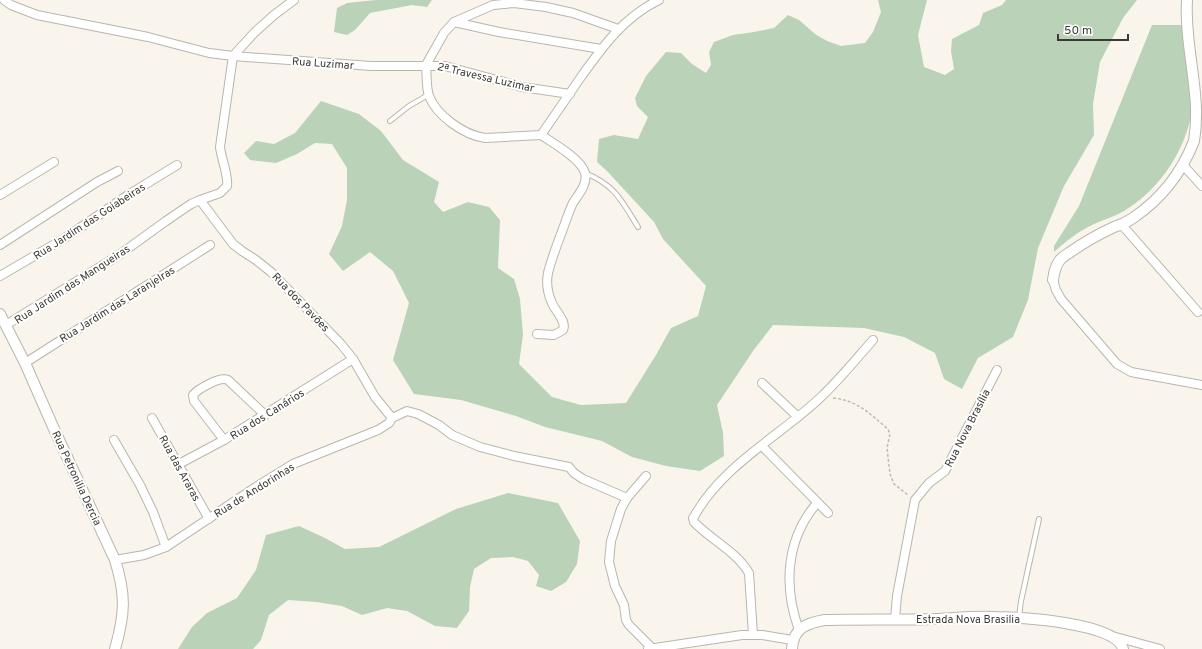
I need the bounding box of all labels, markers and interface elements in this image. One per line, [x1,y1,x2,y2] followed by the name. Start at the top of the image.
[1058,16,1128,42] scale bar
[1064,23,1092,39] text: 50 m
[291,55,355,73] street label: Rua Luzimar
[436,60,536,96] street label: 2ª Travessa Luzimar
[31,180,148,263] street label: Rua Jardim das Goiabeiras
[12,242,133,328] street label: Rua Jardim das Mangueiras
[57,264,178,346] street label: Rua Jardim das Laranjelras
[269,270,332,335] street label: Rua dos Pavões
[228,386,307,443] street label: Rua dos Canários
[942,387,994,470] street label: Rua Nova Brasília
[48,429,104,528] street label: Rua Petronilia Dercia
[155,433,203,504] street label: Rua das Araras
[212,460,297,521] street label: Rua de Andorinhas
[916,613,1020,627] street label: Estrada Nova Brasilia

